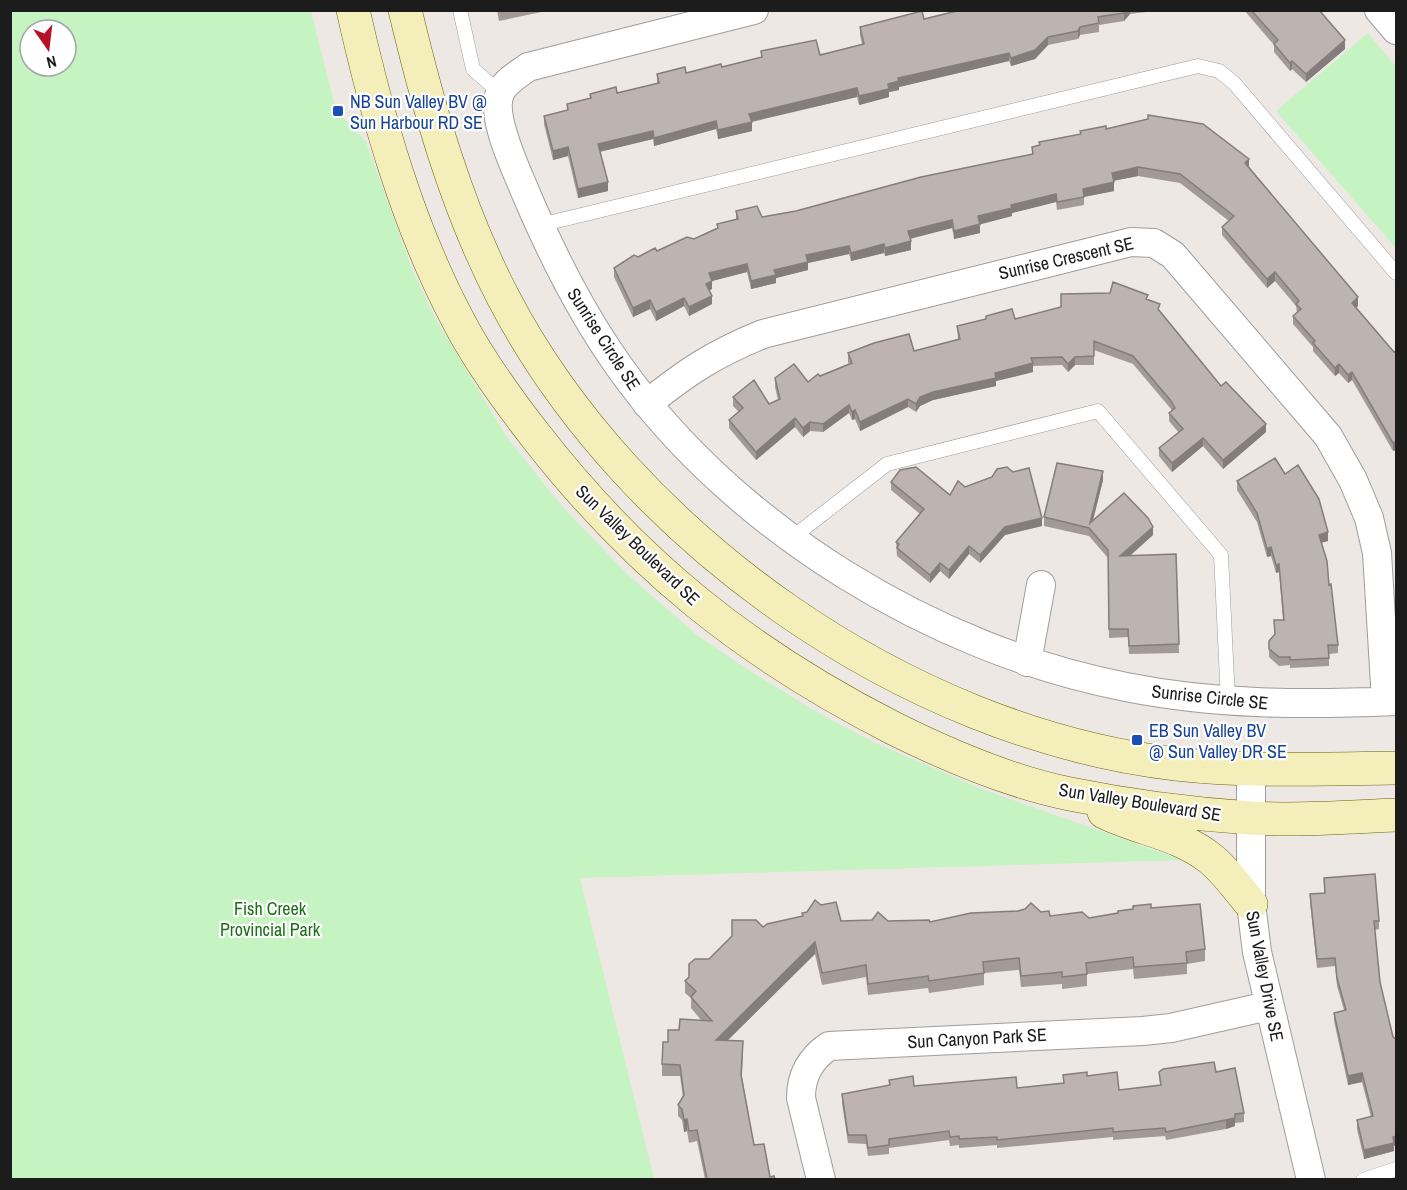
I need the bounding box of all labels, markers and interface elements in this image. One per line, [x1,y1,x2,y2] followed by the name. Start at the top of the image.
[18,18,78,78] north arrow
[44,51,59,74] text: N
[350,89,487,135] place label: NB Sun Valley BV @ Sun Harbour RD SE
[331,104,345,118] marker: NB Sun Valley BV @ Sun Harbour RD SE
[996,230,1136,286] street label: Sunrise Crescent SE
[562,283,646,395] street label: Sunrise Circle SE
[570,479,706,611] street label: Sun Valley Boulevard SE
[1150,678,1270,716] street label: Sunrise Circle SE
[1149,718,1287,764] place label: EB Sun Valley BV @ Sun Valley DR SE
[1130,733,1144,747] marker: EB Sun Valley BV @ Sun Valley DR SE
[1057,777,1223,827] street label: Sun Valley Boulevard SE
[220,896,321,942] park label: Fish Creek Provincial Park
[1240,909,1290,1043] street label: Sun Valley Drive SE
[907,1022,1047,1054] street label: Sun Canyon Park SE

